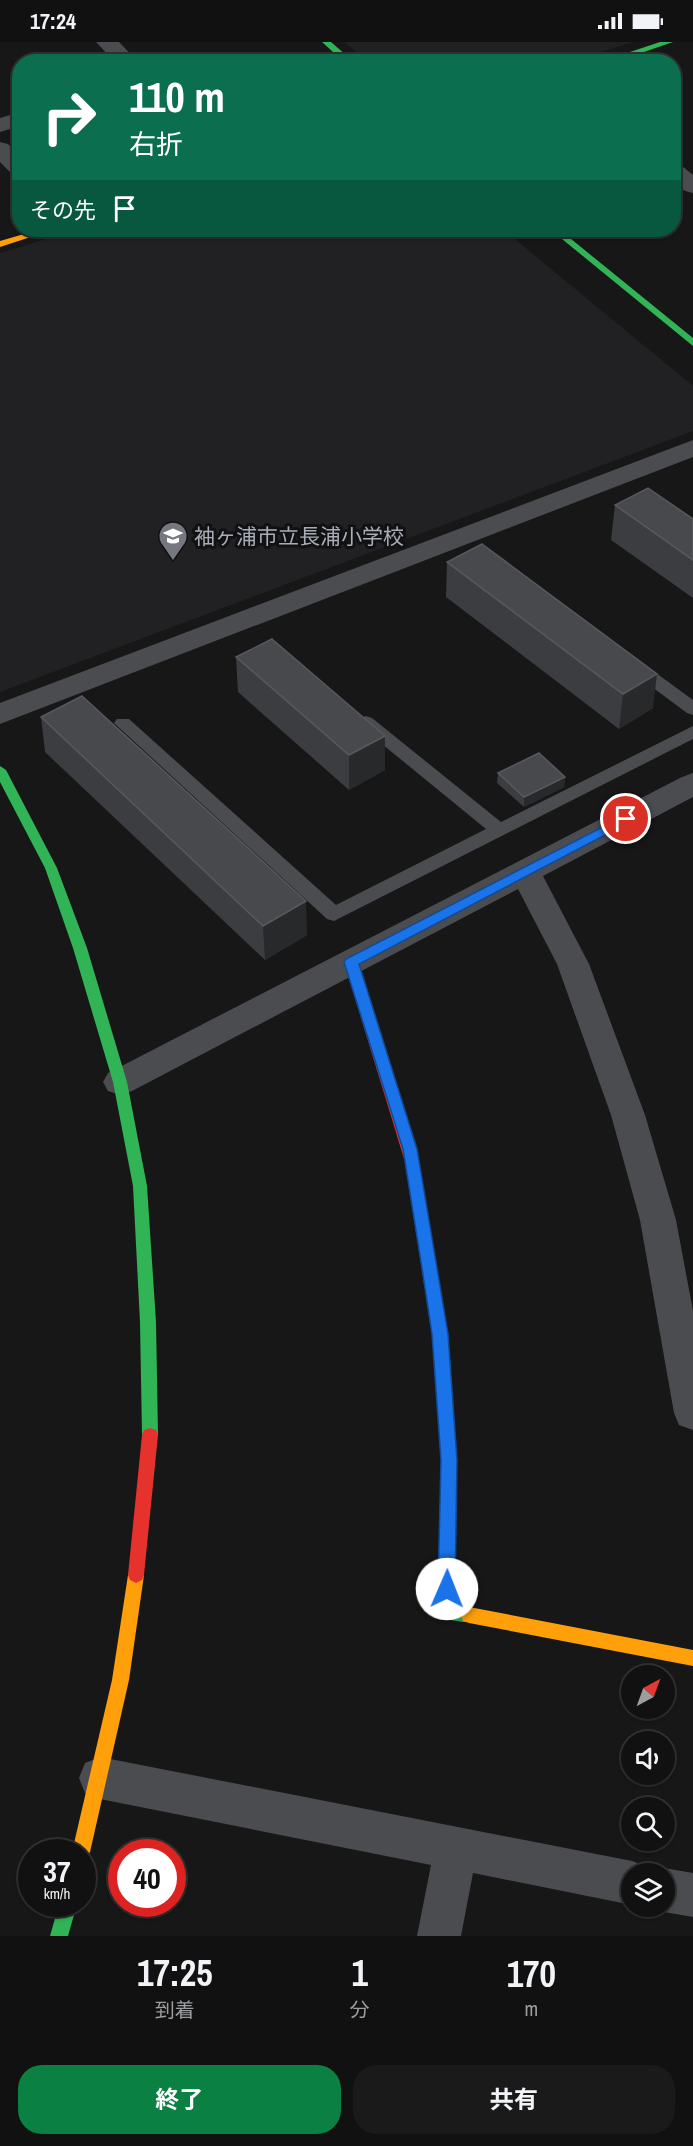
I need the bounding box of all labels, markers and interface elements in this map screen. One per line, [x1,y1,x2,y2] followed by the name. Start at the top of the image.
[30,6,76,36] text: 17:24
[129,69,225,125] text: 110 m
[30,78,108,156] icon: right
[129,126,183,162] text: 右折
[108,192,141,225] icon: arrive
[30,195,96,225] text: その先
[157,520,189,562] school or university icon: 袖ヶ浦市立長浦小学校
[194,522,404,551] place label: 袖ヶ浦市立長浦小学校
[600,793,651,844] pin
[609,802,642,835] icon: arrive
[415,1557,479,1621] position arrow
[621,1665,675,1719] north arrow
[621,1665,675,1917] map controls
[621,1731,675,1785] button: sound
[621,1797,675,1851] button: search
[108,1839,186,1917] speed limit sign: 40
[43,1851,71,1891] text: 37
[621,1863,675,1917] button: layers
[44,1883,70,1904] text: km/h
[137,1949,213,1997] text: 17:25
[351,1949,368,1997] text: 1
[507,1950,556,1998] text: 170
[524,1995,538,2022] text: m
[155,1996,195,2023] text: 到着
[350,1996,370,2023] text: 分
[18,2065,341,2134] button: 終了
[353,2065,675,2134] button: 共有

